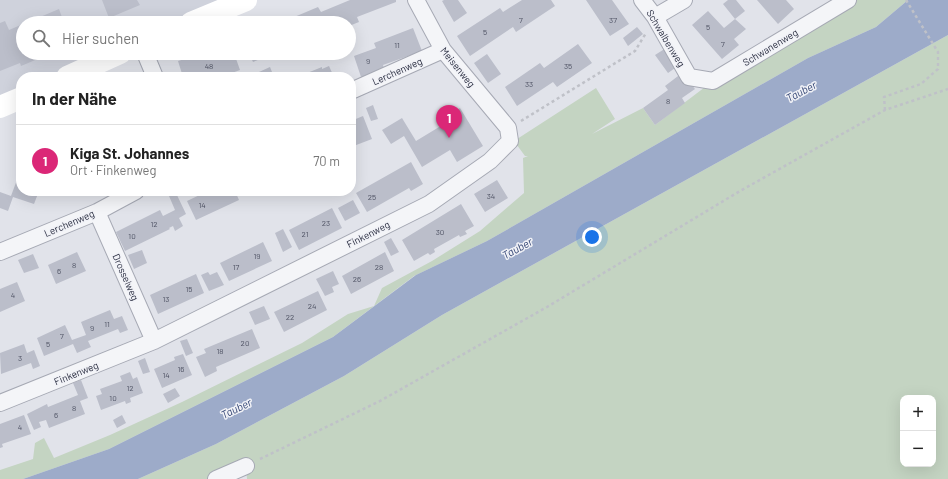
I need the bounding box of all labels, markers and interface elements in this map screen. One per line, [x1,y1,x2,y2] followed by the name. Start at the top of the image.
[644,7,688,69] street label: Schwalbenweg
[519,15,523,25] house number: 7
[609,15,617,25] house number: 37
[16,16,356,60] search box
[706,22,710,32] house number: 5
[740,26,800,68] street label: Schwanenweg
[30,27,52,49] icon: search
[483,27,487,37] house number: 5
[62,29,139,47] text: Hier suchen
[721,39,725,49] house number: 7
[394,40,400,50] house number: 11
[438,44,478,90] street label: Meisenweg
[370,55,424,87] street label: Lerchenweg
[366,56,370,66] house number: 9
[205,61,213,71] house number: 48
[564,61,572,71] house number: 35
[784,77,819,104] water label: Tauber
[525,79,533,89] house number: 33
[32,88,117,108] text: In der Nähe
[666,96,670,106] house number: 8
[436,105,462,138] pin: 1
[70,144,189,162] text: Kiga St. Johannes
[43,153,47,169] text: 1
[313,153,340,169] text: 70 m
[70,162,156,178] text: Ort · Finkenweg
[487,191,495,201] house number: 34
[368,192,376,202] house number: 25
[198,200,206,210] house number: 14
[42,207,96,239] street label: Lerchenweg
[322,218,330,228] house number: 23
[344,218,392,250] street label: Finkenweg
[150,219,158,229] house number: 12
[436,227,444,237] house number: 30
[582,227,602,247] your location
[302,229,309,239] house number: 21
[128,231,136,241] house number: 10
[500,234,535,262] water label: Tauber
[254,251,260,261] house number: 19
[110,252,142,302] street label: Drosselweg
[72,260,76,270] house number: 8
[233,262,240,272] house number: 17
[375,262,383,272] house number: 28
[57,266,61,276] house number: 6
[353,274,361,284] house number: 26
[186,284,192,294] house number: 15
[11,290,15,300] house number: 4
[163,294,169,304] house number: 13
[308,301,316,311] house number: 24
[286,312,294,322] house number: 22
[104,319,110,329] house number: 11
[90,323,94,333] house number: 9
[60,331,64,341] house number: 7
[241,338,249,348] house number: 20
[46,339,50,349] house number: 5
[217,346,223,356] house number: 18
[18,353,22,363] house number: 3
[52,359,100,387] street label: Finkenweg
[178,364,184,374] house number: 16
[162,370,170,380] house number: 14
[126,383,134,393] house number: 12
[109,393,117,403] house number: 10
[219,395,254,421] water label: Tauber
[900,395,936,467] map controls
[900,395,936,431] button: +
[72,403,76,413] house number: 8
[54,410,58,420] house number: 6
[18,422,22,432] house number: 4
[900,431,936,467] button: −

